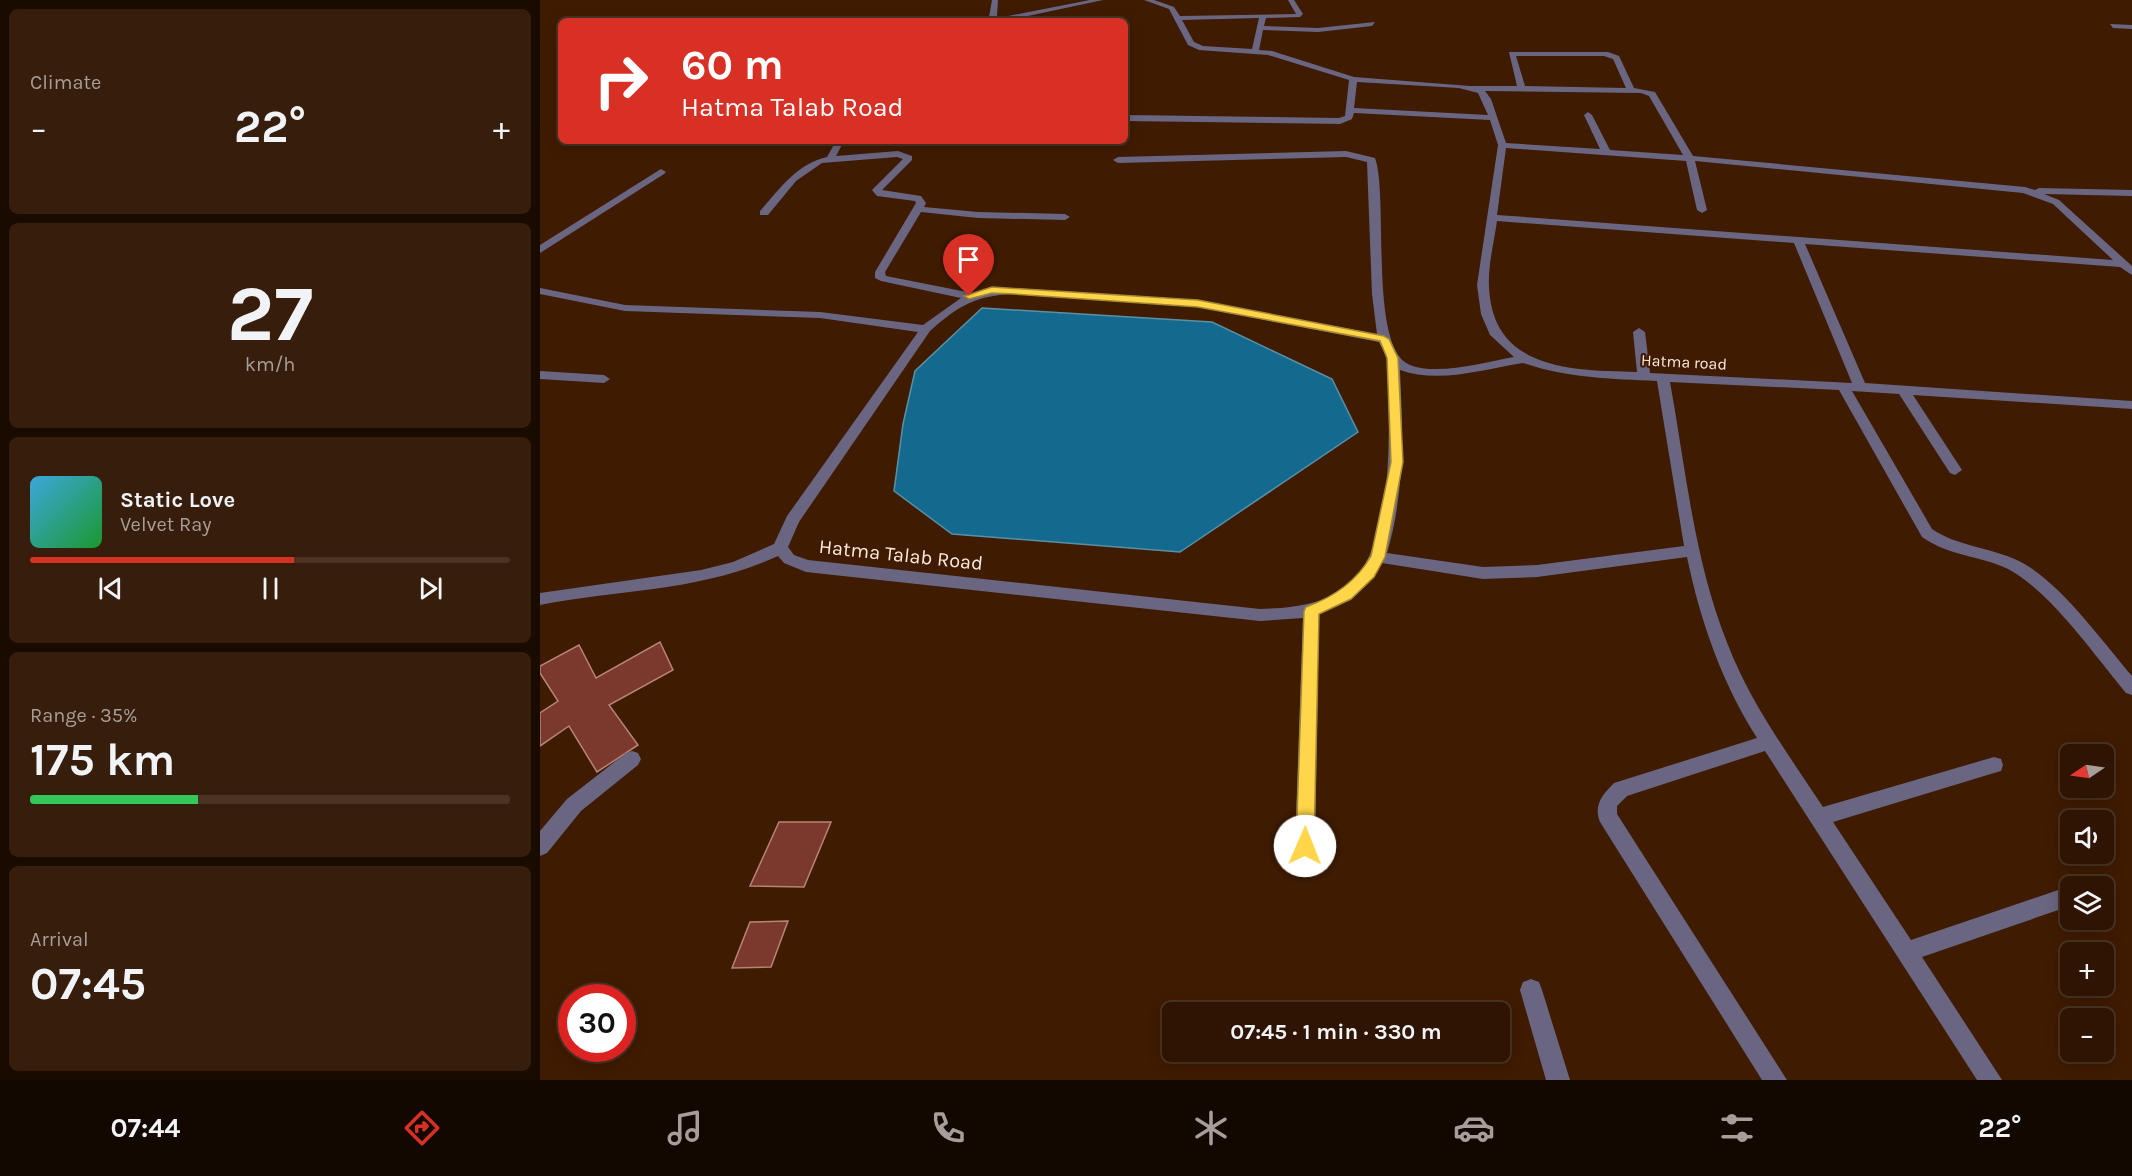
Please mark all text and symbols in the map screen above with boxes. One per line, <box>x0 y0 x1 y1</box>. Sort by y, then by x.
text: 60 m <box>681 40 784 90</box>
icon: right <box>582 42 660 120</box>
text: Climate <box>30 71 101 94</box>
text: Hatma Talab Road <box>681 91 904 123</box>
text: 22° <box>234 101 306 153</box>
text: − <box>30 109 47 147</box>
text: + <box>493 109 510 147</box>
pin <box>943 234 994 296</box>
icon: arrive <box>952 243 985 276</box>
text: 27 <box>227 268 313 360</box>
street label: Hatma road <box>1641 350 1727 374</box>
text: km/h <box>245 353 295 376</box>
text: Static Love <box>120 487 235 513</box>
text: Velvet Ray <box>120 513 212 536</box>
street label: Hatma Talab Road <box>818 535 984 575</box>
icon: previous <box>94 572 127 605</box>
icon: pause <box>254 572 287 605</box>
icon: next <box>414 572 447 605</box>
text: Range · 35% <box>30 704 138 727</box>
text: 175 km <box>30 734 175 786</box>
north arrow <box>2060 744 2114 798</box>
map controls <box>2060 744 2114 1062</box>
button: sound <box>2060 810 2114 864</box>
position arrow <box>1273 814 1337 878</box>
button: layers <box>2060 876 2114 930</box>
text: Arrival <box>30 928 89 951</box>
button: + <box>2060 942 2114 996</box>
text: 07:45 <box>30 958 146 1010</box>
speed limit sign: 30 <box>558 984 636 1062</box>
button: − <box>2060 1008 2114 1062</box>
text: 07:45 · 1 min · 330 m <box>1230 1019 1442 1045</box>
icon: directions <box>401 1107 443 1149</box>
icon: music <box>664 1107 706 1149</box>
icon: phone <box>927 1107 969 1149</box>
icon: climate <box>1190 1107 1232 1149</box>
icon: car <box>1453 1107 1495 1149</box>
icon: filters <box>1716 1107 1758 1149</box>
text: 07:44 <box>110 1112 180 1144</box>
text: 22° <box>1978 1112 2022 1144</box>

